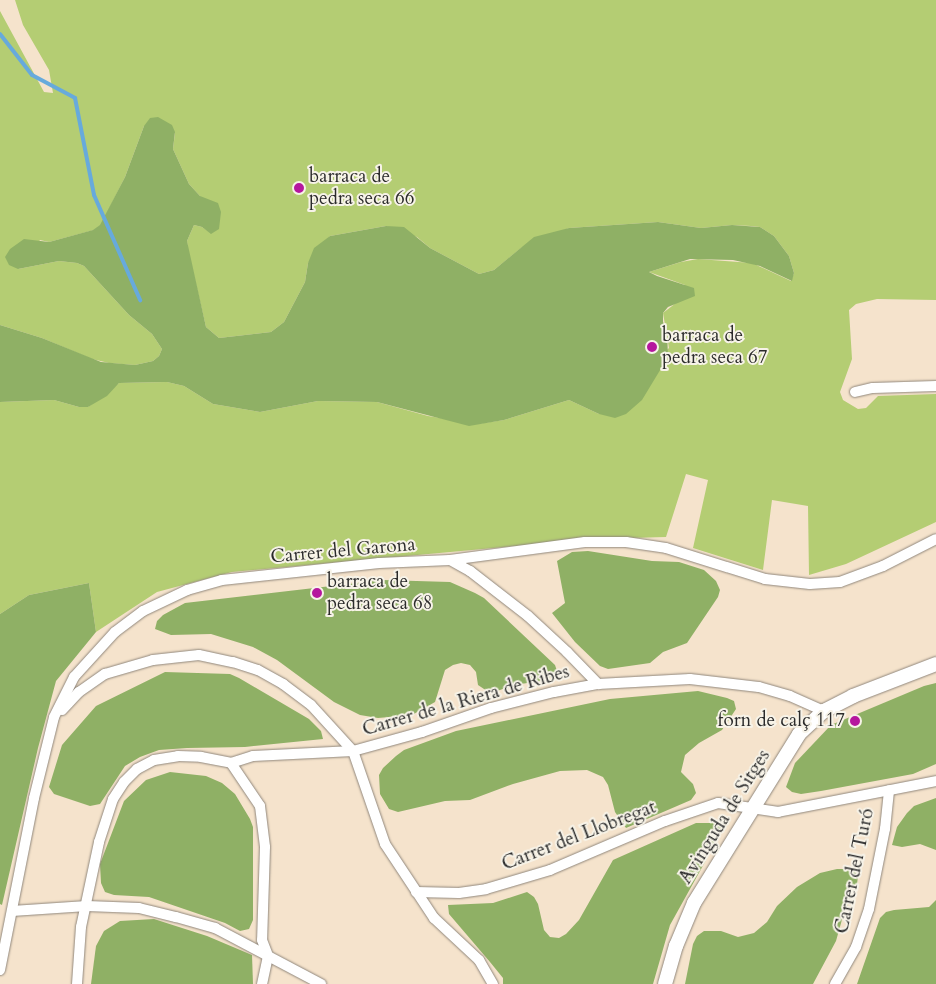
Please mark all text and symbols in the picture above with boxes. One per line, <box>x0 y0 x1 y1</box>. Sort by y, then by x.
place label: barraca de pedra seca 66 <box>309 166 415 210</box>
marker: barraca de pedra seca 66 <box>293 182 305 194</box>
place label: barraca de pedra seca 67 <box>662 325 768 369</box>
marker: barraca de pedra seca 67 <box>646 341 658 353</box>
street label: Carrer del Garona <box>270 533 416 569</box>
place label: barraca de pedra seca 68 <box>327 571 433 615</box>
marker: barraca de pedra seca 68 <box>311 587 323 599</box>
street label: Carrer de la Riera de Ribes <box>360 661 572 741</box>
place label: forn de calç 117 <box>718 710 845 732</box>
marker: forn de calç 117 <box>849 715 861 727</box>
street label: Avinguda de Sitges <box>674 746 776 888</box>
street label: Carrer del Llobregat <box>499 796 659 876</box>
street label: Carrer del Turó <box>831 806 879 936</box>

